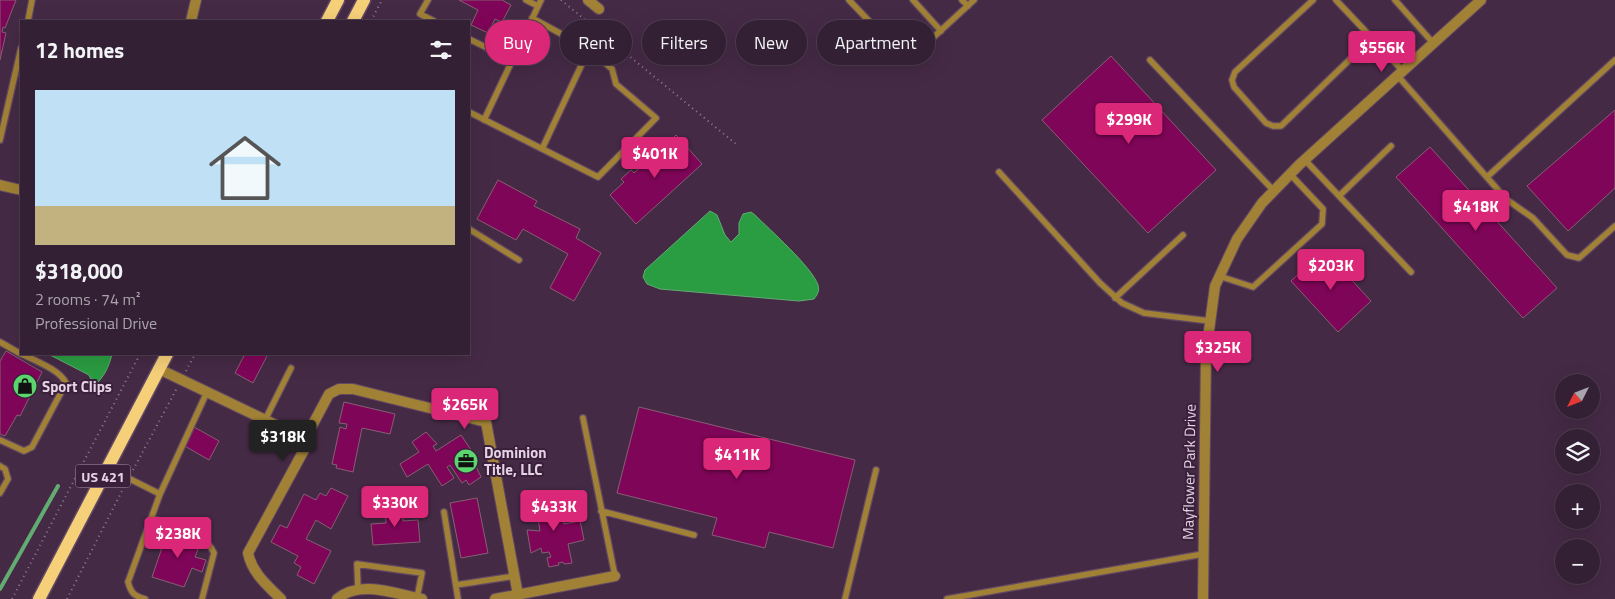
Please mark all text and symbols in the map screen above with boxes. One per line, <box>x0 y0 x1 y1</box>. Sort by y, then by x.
chip: Buy <box>485 20 550 65</box>
chip: Rent <box>560 20 632 65</box>
chip: Filters <box>642 20 726 65</box>
chip: New <box>736 20 807 65</box>
chip: Apartment <box>817 20 935 65</box>
pin: $556K <box>1347 30 1417 73</box>
text: 12 homes <box>35 34 124 66</box>
text: $556K <box>1359 35 1405 59</box>
icon: filters <box>427 36 455 64</box>
pin: $299K <box>1094 102 1164 145</box>
text: $299K <box>1106 107 1152 131</box>
icon: home <box>200 123 290 213</box>
pin: $401K <box>620 136 690 179</box>
text: $401K <box>632 141 678 165</box>
pin: $418K <box>1441 190 1511 232</box>
text: $418K <box>1453 194 1499 218</box>
pin: $203K <box>1296 248 1366 291</box>
text: $203K <box>1308 253 1354 277</box>
text: $318,000 <box>35 255 123 287</box>
text: 2 rooms · 74 m² <box>35 287 140 311</box>
text: Professional Drive <box>35 311 157 335</box>
pin: $325K <box>1183 330 1253 373</box>
text: $325K <box>1195 335 1241 359</box>
shop icon: Sport Clips <box>12 373 38 399</box>
north arrow <box>1555 374 1600 419</box>
map controls <box>1555 374 1600 584</box>
place label: Sport Clips <box>42 375 112 398</box>
pin: $265K <box>430 388 500 430</box>
text: $265K <box>442 392 488 416</box>
street label: Mayflower Park Drive <box>1176 404 1202 540</box>
pin: $318K <box>248 420 318 462</box>
text: $318K <box>260 424 306 448</box>
button: layers <box>1555 429 1600 474</box>
pin: $411K <box>702 438 772 480</box>
place label: Dominion Title, LLC <box>484 441 546 481</box>
text: $411K <box>714 442 760 466</box>
office icon: Dominion Title, LLC <box>453 448 479 474</box>
road number: US 421 <box>76 464 130 488</box>
button: + <box>1555 484 1600 529</box>
pin: $330K <box>360 486 430 528</box>
text: $330K <box>372 490 418 514</box>
pin: $433K <box>519 490 589 532</box>
text: $433K <box>531 494 577 518</box>
pin: $238K <box>143 516 213 559</box>
text: $238K <box>155 521 201 545</box>
button: − <box>1555 539 1600 584</box>

